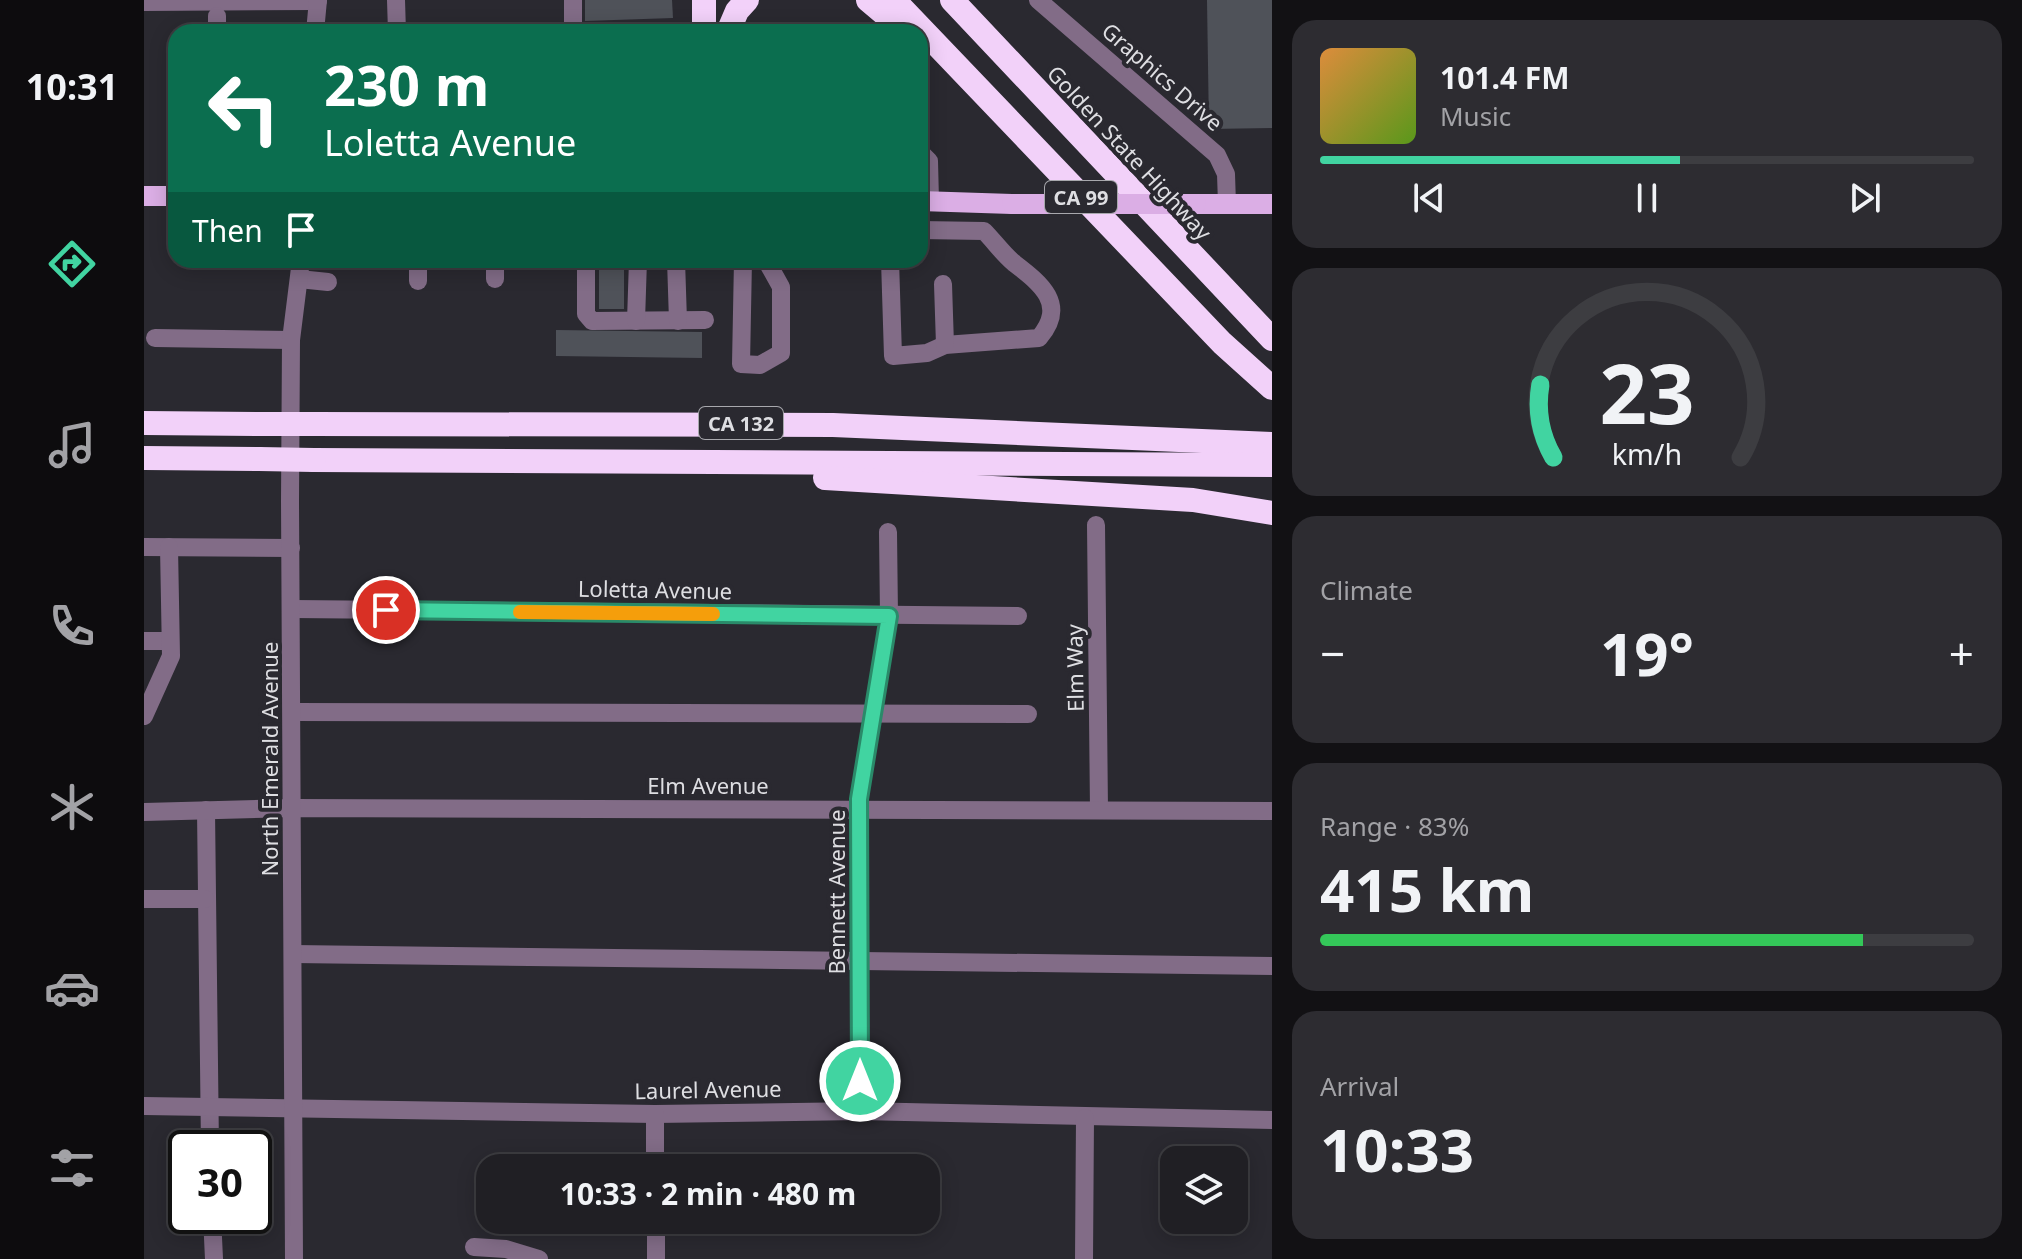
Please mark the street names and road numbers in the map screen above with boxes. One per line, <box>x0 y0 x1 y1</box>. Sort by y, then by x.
street label: Graphics Drive <box>1096 15 1230 137</box>
street label: Golden State Highway <box>1041 58 1219 246</box>
road number: CA 99 <box>1045 181 1117 213</box>
road number: CA 132 <box>699 407 783 439</box>
street label: Loletta Avenue <box>578 573 732 605</box>
street label: Elm Way <box>1058 623 1090 712</box>
street label: North Emerald Avenue <box>254 642 284 876</box>
street label: Elm Avenue <box>647 770 769 800</box>
street label: Bennett Avenue <box>821 809 851 975</box>
street label: Laurel Avenue <box>634 1073 782 1105</box>

